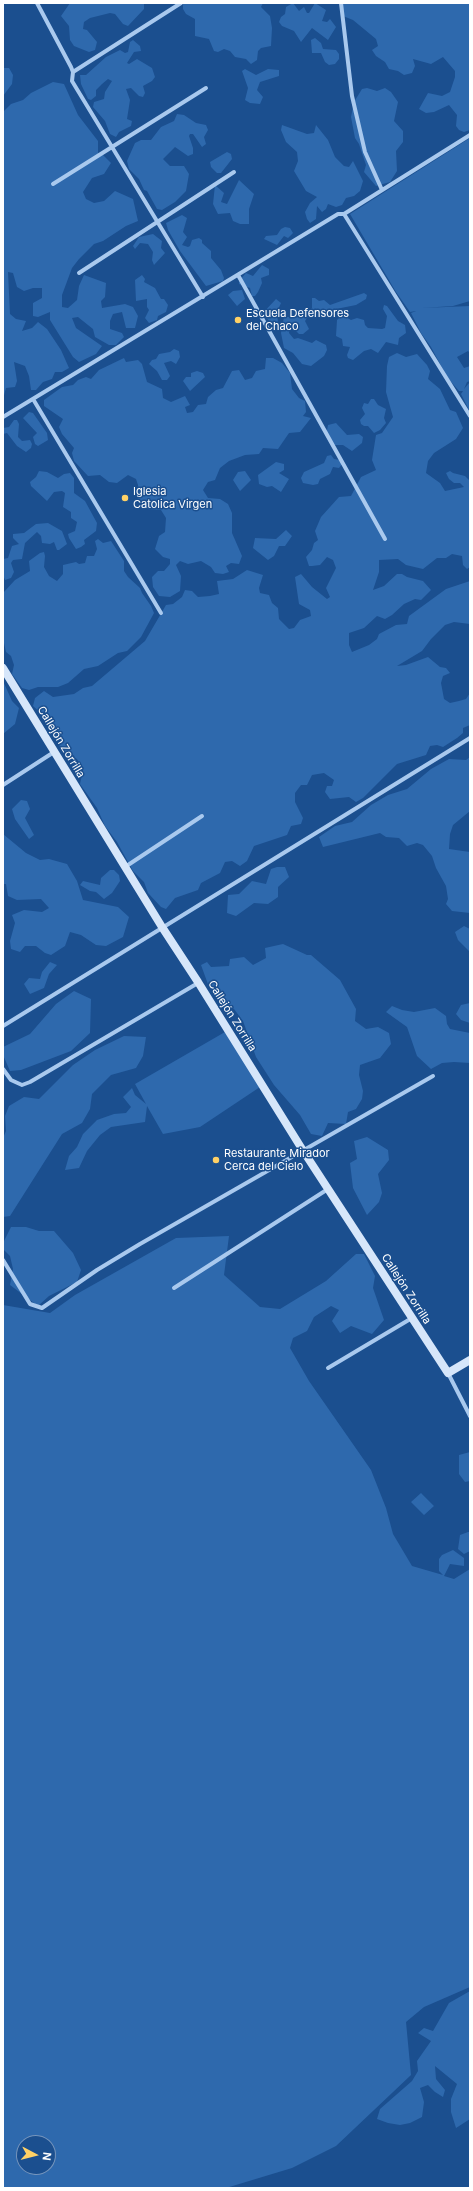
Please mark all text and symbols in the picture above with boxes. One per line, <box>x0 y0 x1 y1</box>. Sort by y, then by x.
place label: Escuela Defensores del Chaco <box>246 307 349 333</box>
marker: Escuela Defensores del Chaco <box>233 315 243 325</box>
place label: Iglesia Catolica Virgen <box>133 485 212 511</box>
marker: Iglesia Catolica Virgen <box>120 493 130 503</box>
street label: Callejón Zorrilla <box>34 704 88 780</box>
street label: Callejón Zorrilla <box>205 978 259 1054</box>
place label: Restaurante Mirador Cerca del Cielo <box>224 1147 330 1173</box>
marker: Restaurante Mirador Cerca del Cielo <box>211 1155 221 1165</box>
street label: Callejón Zorrilla <box>378 1251 434 1327</box>
north arrow <box>16 2135 56 2175</box>
text: N <box>39 2151 54 2161</box>

